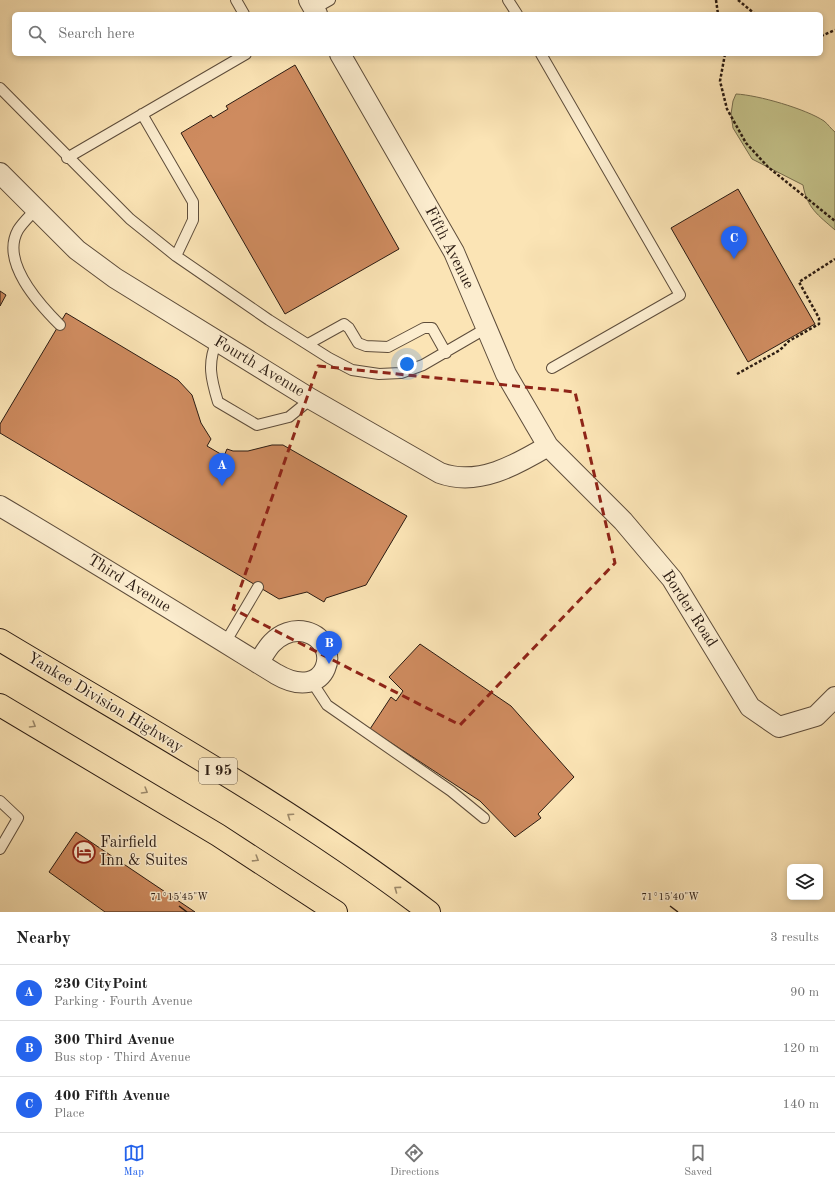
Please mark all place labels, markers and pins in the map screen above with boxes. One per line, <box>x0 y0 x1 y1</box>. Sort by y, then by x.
pin: C <box>721 226 747 259</box>
pin: A <box>209 453 235 486</box>
pin: B <box>316 631 342 664</box>
place label: Fairfield Inn & Suites <box>100 835 188 869</box>
hotel icon: Fairfield Inn & Suites <box>71 839 97 865</box>

